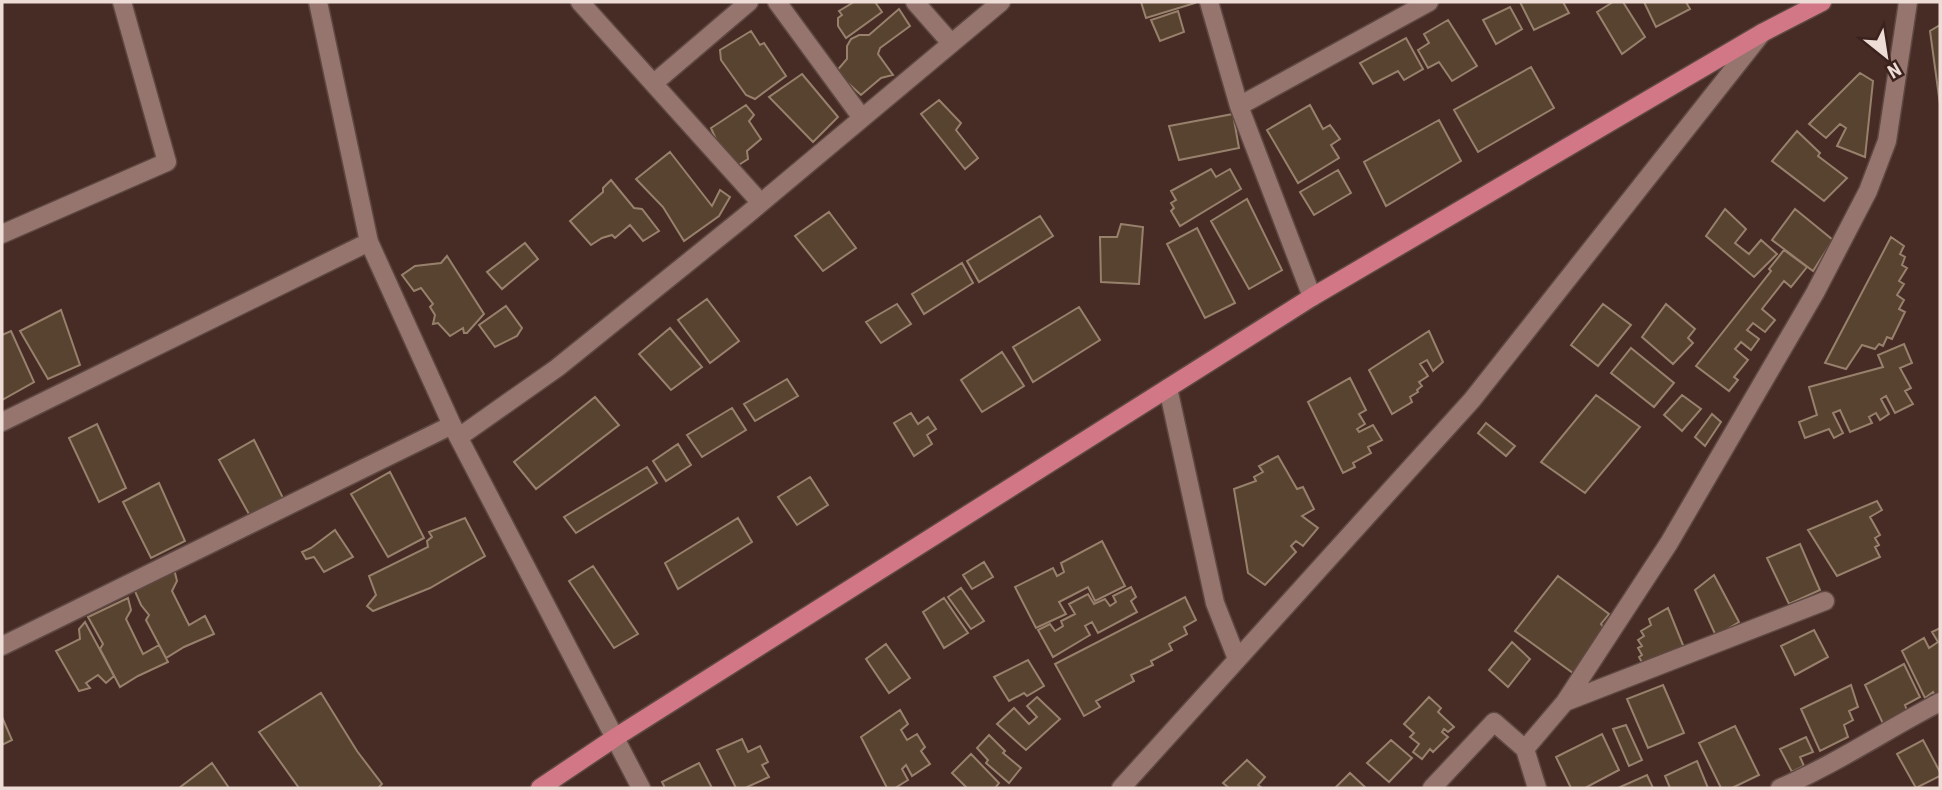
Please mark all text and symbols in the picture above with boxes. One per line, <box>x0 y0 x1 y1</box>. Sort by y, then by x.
north arrow <box>1851 21 1921 91</box>
text: N <box>1883 57 1905 83</box>

